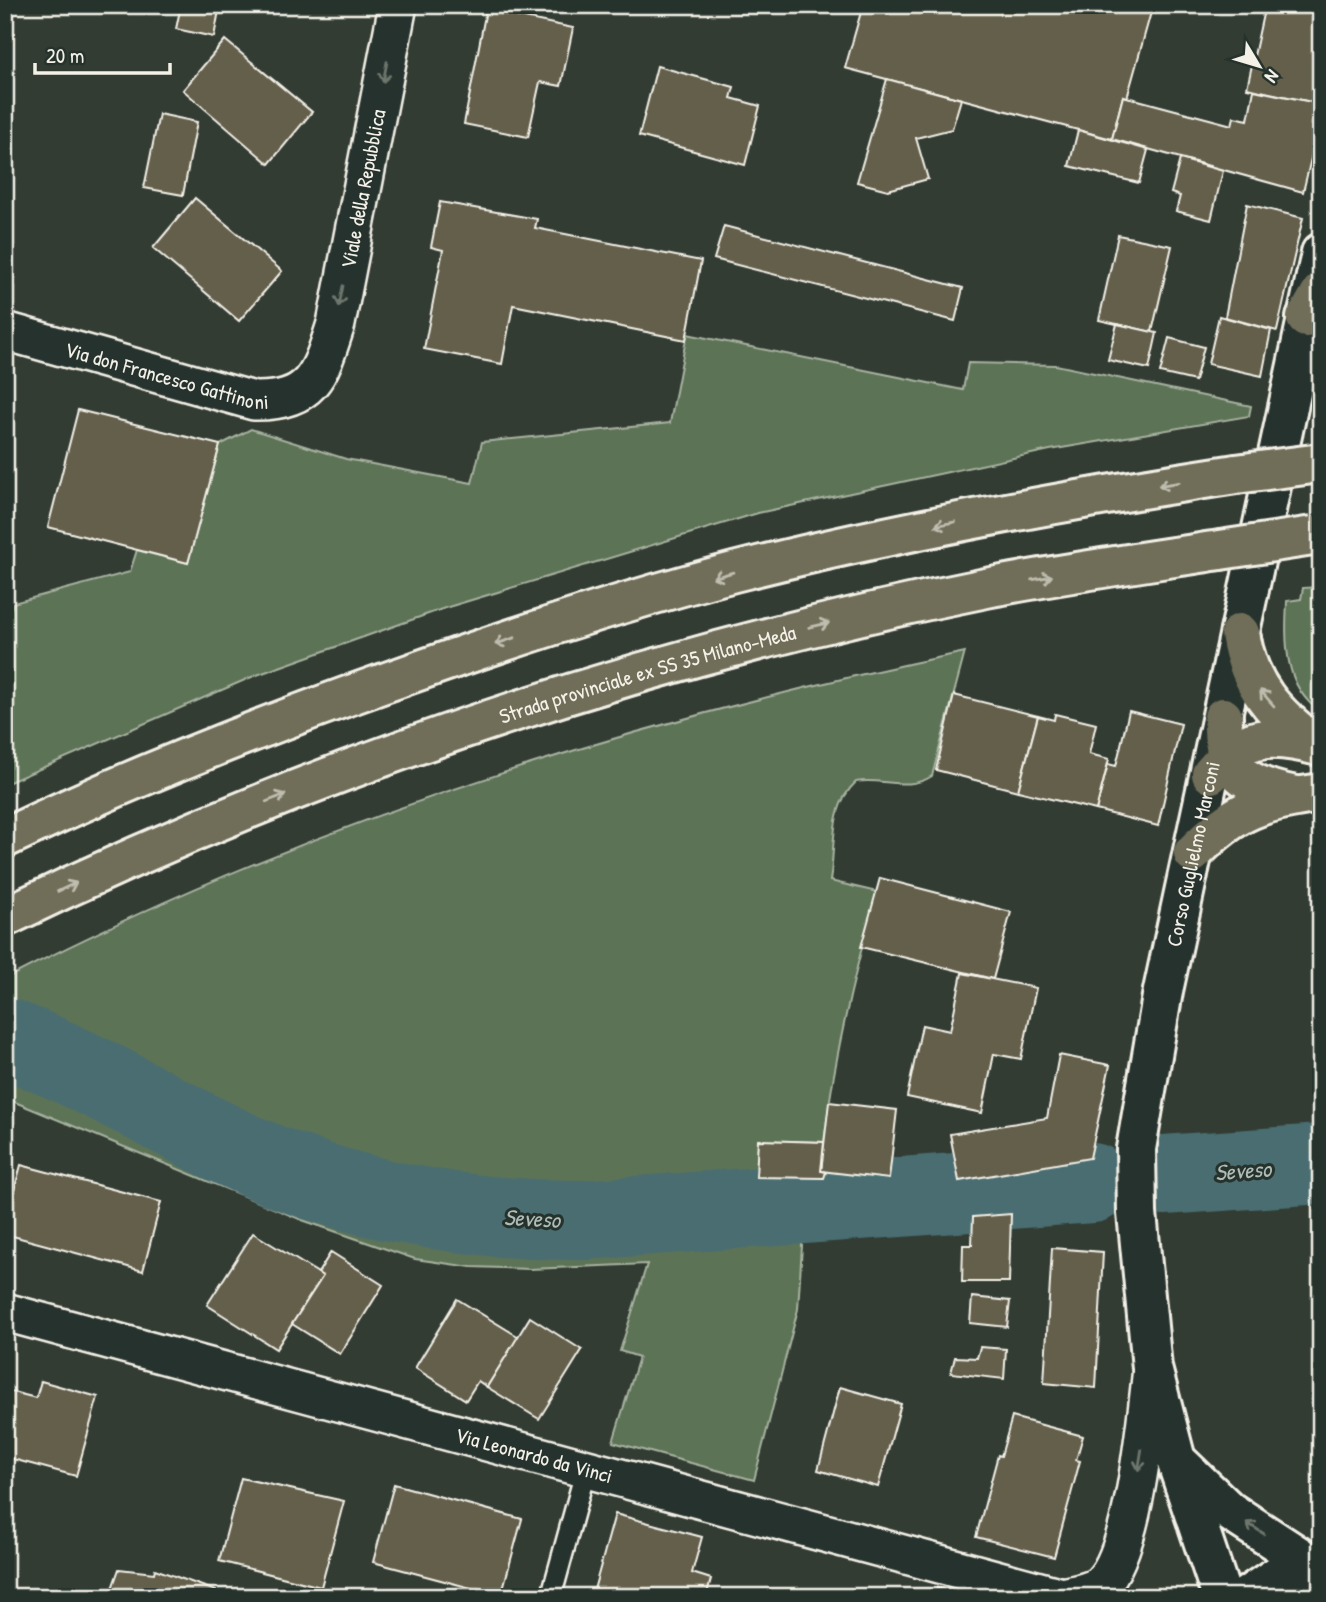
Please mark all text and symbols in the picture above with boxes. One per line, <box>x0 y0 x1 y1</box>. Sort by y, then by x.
scale bar <box>35 32 170 76</box>
north arrow <box>1224 32 1294 102</box>
text: 20 m <box>46 41 84 70</box>
one-way arrow <box>378 60 391 83</box>
text: N <box>1259 64 1286 88</box>
street label: Viale della Repubblica <box>333 107 392 271</box>
one-way arrow <box>334 284 348 306</box>
street label: Via don Francesco Gattinoni <box>62 334 269 416</box>
one-way arrow <box>1158 478 1181 491</box>
one-way arrow <box>934 517 957 531</box>
one-way arrow <box>712 569 735 582</box>
one-way arrow <box>1030 571 1053 584</box>
street label: Strada provinciale ex SS 35 Milano-Meda <box>495 617 798 730</box>
one-way arrow <box>807 618 830 631</box>
one-way arrow <box>495 636 517 648</box>
one-way arrow <box>1259 689 1275 707</box>
street label: Corso Guglielmo Marconi <box>1158 758 1226 949</box>
one-way arrow <box>265 791 286 804</box>
one-way arrow <box>56 880 77 894</box>
water label: Seveso <box>1214 1152 1274 1187</box>
water label: Seveso <box>503 1201 563 1235</box>
street label: Via Leonardo da Vinci <box>452 1420 616 1490</box>
one-way arrow <box>1133 1448 1146 1471</box>
one-way arrow <box>1245 1521 1265 1535</box>

